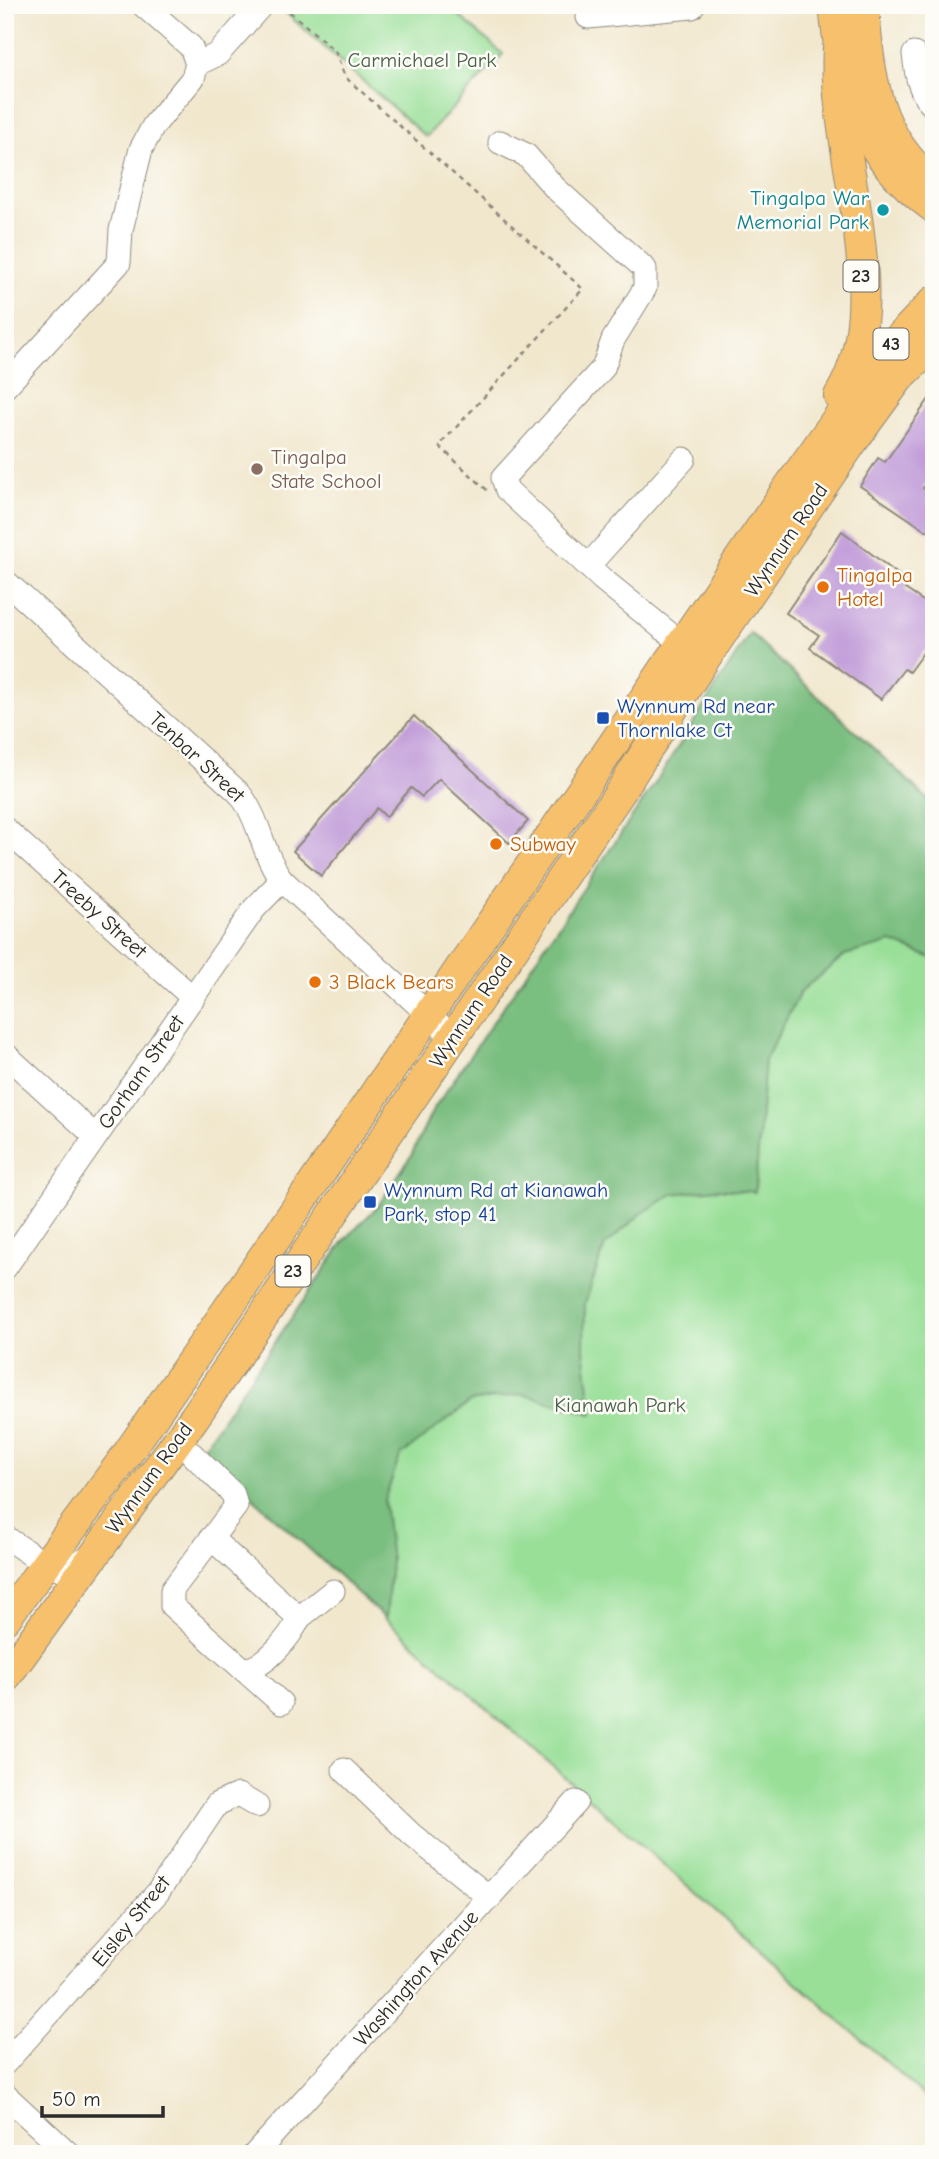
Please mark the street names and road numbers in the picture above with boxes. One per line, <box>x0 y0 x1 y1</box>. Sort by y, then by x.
road number: 23 <box>844 260 878 292</box>
road number: 43 <box>874 328 908 360</box>
street label: Wynnum Road <box>739 479 833 601</box>
street label: Tenbar Street <box>144 707 250 808</box>
street label: Treeby Street <box>46 865 152 964</box>
street label: Wynnum Road <box>424 950 518 1072</box>
street label: Gorham Street <box>93 1010 190 1134</box>
road number: 23 <box>276 1256 310 1287</box>
street label: Wynnum Road <box>101 1418 197 1538</box>
street label: Eisley Street <box>87 1870 176 1971</box>
street label: Washington Avenue <box>349 1905 483 2051</box>

